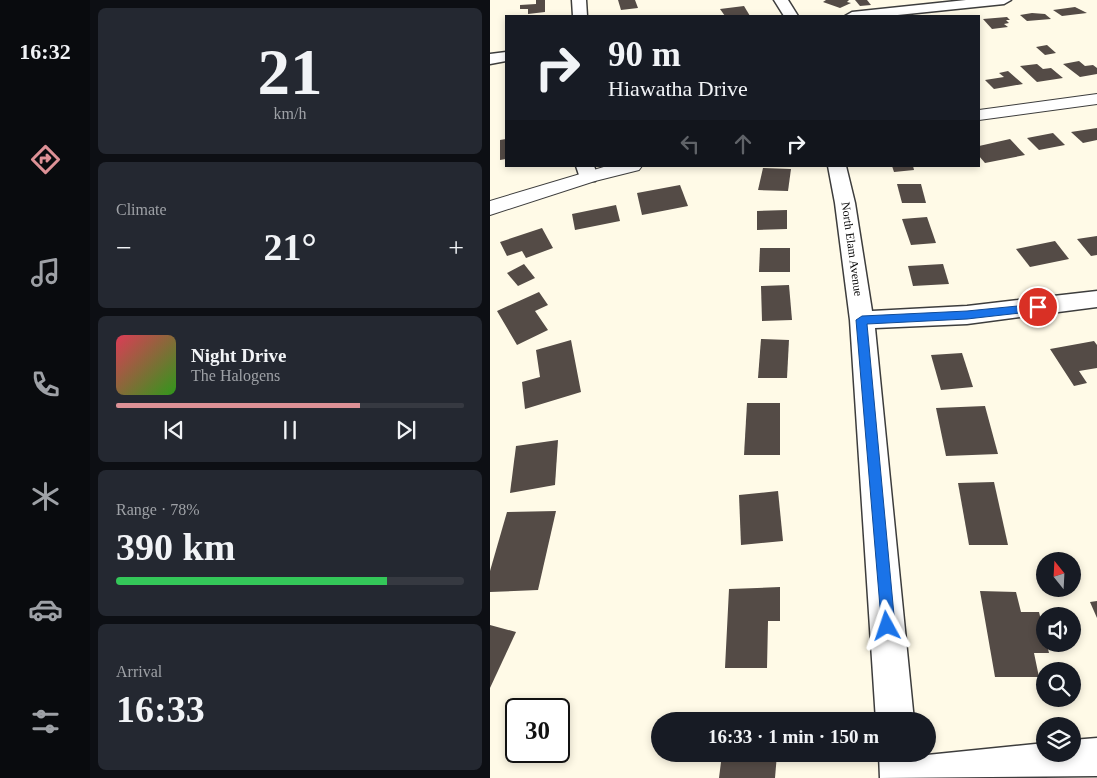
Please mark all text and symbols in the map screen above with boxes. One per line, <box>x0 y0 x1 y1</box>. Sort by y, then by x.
icon: right <box>525 35 590 100</box>
text: 90 m <box>608 35 681 74</box>
text: 21 <box>258 36 323 108</box>
text: 16:32 <box>19 39 71 64</box>
text: Hiawatha Drive <box>608 76 748 101</box>
text: km/h <box>274 105 306 122</box>
icon: left <box>676 130 704 158</box>
icon: ahead <box>729 130 757 158</box>
icon: right <box>782 130 810 158</box>
icon: directions <box>28 142 63 177</box>
text: Climate <box>116 201 167 218</box>
street label: North Elam Avenue <box>838 201 866 297</box>
text: 21° <box>263 226 317 268</box>
text: − <box>116 232 132 263</box>
text: + <box>448 232 464 263</box>
icon: music <box>28 255 63 290</box>
pin <box>1017 286 1059 328</box>
icon: arrive <box>1024 293 1052 321</box>
text: Night Drive <box>191 345 287 366</box>
icon: phone <box>28 367 63 402</box>
text: The Halogens <box>191 367 280 384</box>
icon: previous <box>160 416 188 444</box>
icon: pause <box>276 416 304 444</box>
icon: next <box>392 416 420 444</box>
icon: climate <box>28 479 63 514</box>
text: Range · 78% <box>116 501 200 518</box>
text: 390 km <box>116 526 235 568</box>
north arrow <box>1036 552 1081 598</box>
map controls <box>1036 552 1081 762</box>
icon: car <box>28 592 63 627</box>
position arrow <box>860 599 912 651</box>
button: sound <box>1036 607 1081 652</box>
button: search <box>1036 662 1081 707</box>
text: Arrival <box>116 663 162 680</box>
text: 16:33 <box>116 688 205 730</box>
speed limit sign: 30 <box>505 698 570 763</box>
icon: filters <box>28 704 63 739</box>
button: layers <box>1036 717 1081 762</box>
text: 16:33 · 1 min · 150 m <box>708 726 879 747</box>

